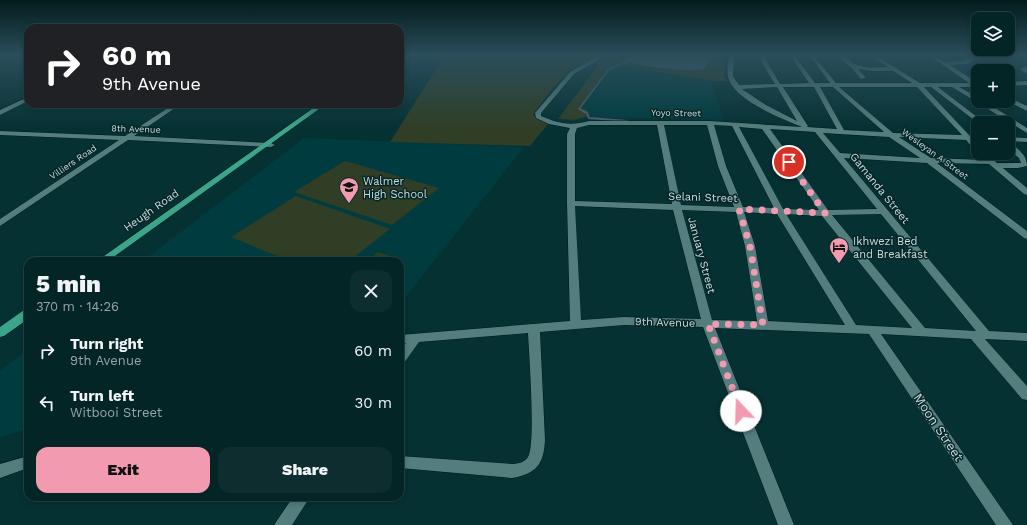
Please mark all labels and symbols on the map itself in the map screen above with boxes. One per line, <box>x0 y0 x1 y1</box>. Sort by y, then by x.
street label: Yoyo Street <box>651 108 701 118</box>
street label: 8th Avenue <box>111 123 161 135</box>
street label: Wesleyan A Street <box>900 127 970 182</box>
street label: Villiers Road <box>48 143 98 181</box>
pin <box>772 145 806 179</box>
street label: Gamanda Street <box>847 150 912 227</box>
place label: Walmer High School <box>363 175 428 201</box>
school or university icon: Walmer High School <box>338 176 360 204</box>
street label: Heugh Road <box>121 187 181 234</box>
street label: Selani Street <box>668 190 738 205</box>
street label: January Street <box>685 215 718 295</box>
place label: Ikhwezi Bed and Breakfast <box>853 235 928 261</box>
hotel icon: Ikhwezi Bed and Breakfast <box>828 236 850 264</box>
street label: 9th Avenue <box>635 315 695 330</box>
position arrow <box>720 390 762 432</box>
street label: Moon Street <box>910 391 967 464</box>

